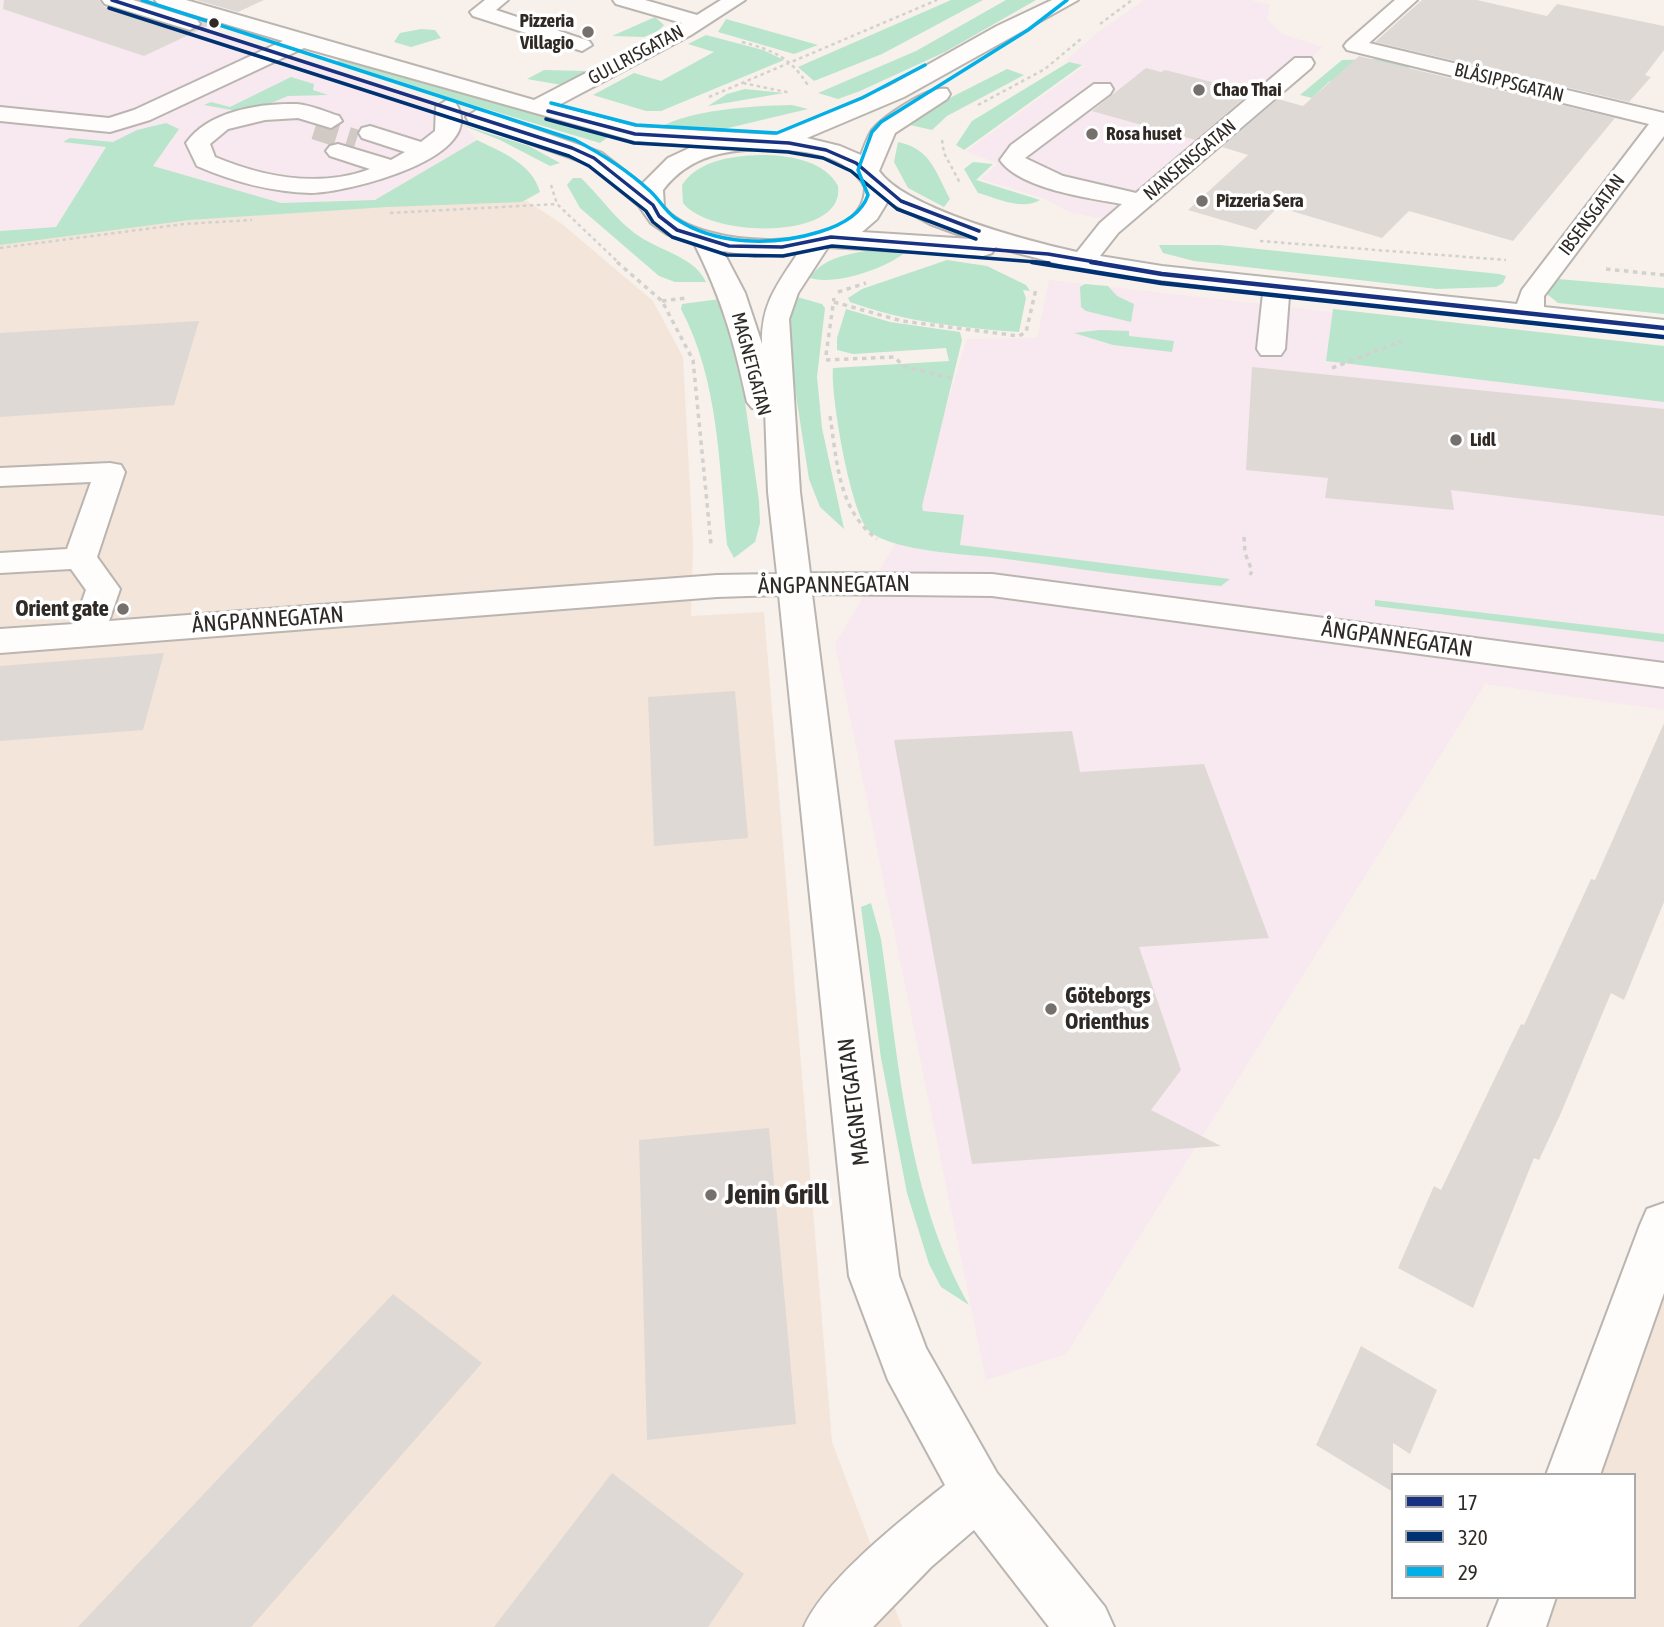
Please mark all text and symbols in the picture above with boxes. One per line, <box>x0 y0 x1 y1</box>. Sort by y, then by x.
place label: Pizzeria Villagio <box>520 10 574 54</box>
unlabelled marker <box>207 16 221 30</box>
street label: GULLRISGATAN <box>584 20 688 90</box>
marker: Pizzeria Villagio <box>580 24 596 40</box>
street label: BLÅSIPPSGATAN <box>1452 58 1566 108</box>
place label: Chao Thai <box>1213 79 1282 101</box>
marker: Chao Thai <box>1191 82 1207 98</box>
street label: NANSENSGATAN <box>1139 115 1241 205</box>
place label: Rosa huset <box>1106 123 1182 145</box>
marker: Rosa huset <box>1084 126 1100 142</box>
street label: IBSENSGATAN <box>1554 170 1630 260</box>
place label: Pizzeria Sera <box>1216 190 1304 212</box>
marker: Pizzeria Sera <box>1194 193 1210 209</box>
street label: MAGNETGATAN <box>726 310 776 418</box>
place label: Lidl <box>1470 429 1496 451</box>
marker: Lidl <box>1448 432 1464 448</box>
street label: ÅNGPANNEGATAN <box>758 570 910 600</box>
place label: Orient gate <box>15 595 109 623</box>
marker: Orient gate <box>115 601 131 617</box>
street label: ÅNGPANNEGATAN <box>191 601 345 639</box>
street label: ÅNGPANNEGATAN <box>1320 615 1474 663</box>
place label: Göteborgs Orienthus <box>1065 982 1151 1036</box>
marker: Göteborgs Orienthus <box>1043 1001 1059 1017</box>
street label: MAGNETGATAN <box>832 1037 876 1167</box>
place label: Jenin Grill <box>725 1178 828 1212</box>
marker: Jenin Grill <box>703 1187 719 1203</box>
legend <box>1391 1473 1636 1599</box>
text: 17 <box>1458 1490 1478 1514</box>
text: 320 <box>1458 1525 1488 1549</box>
text: 29 <box>1458 1560 1478 1584</box>

